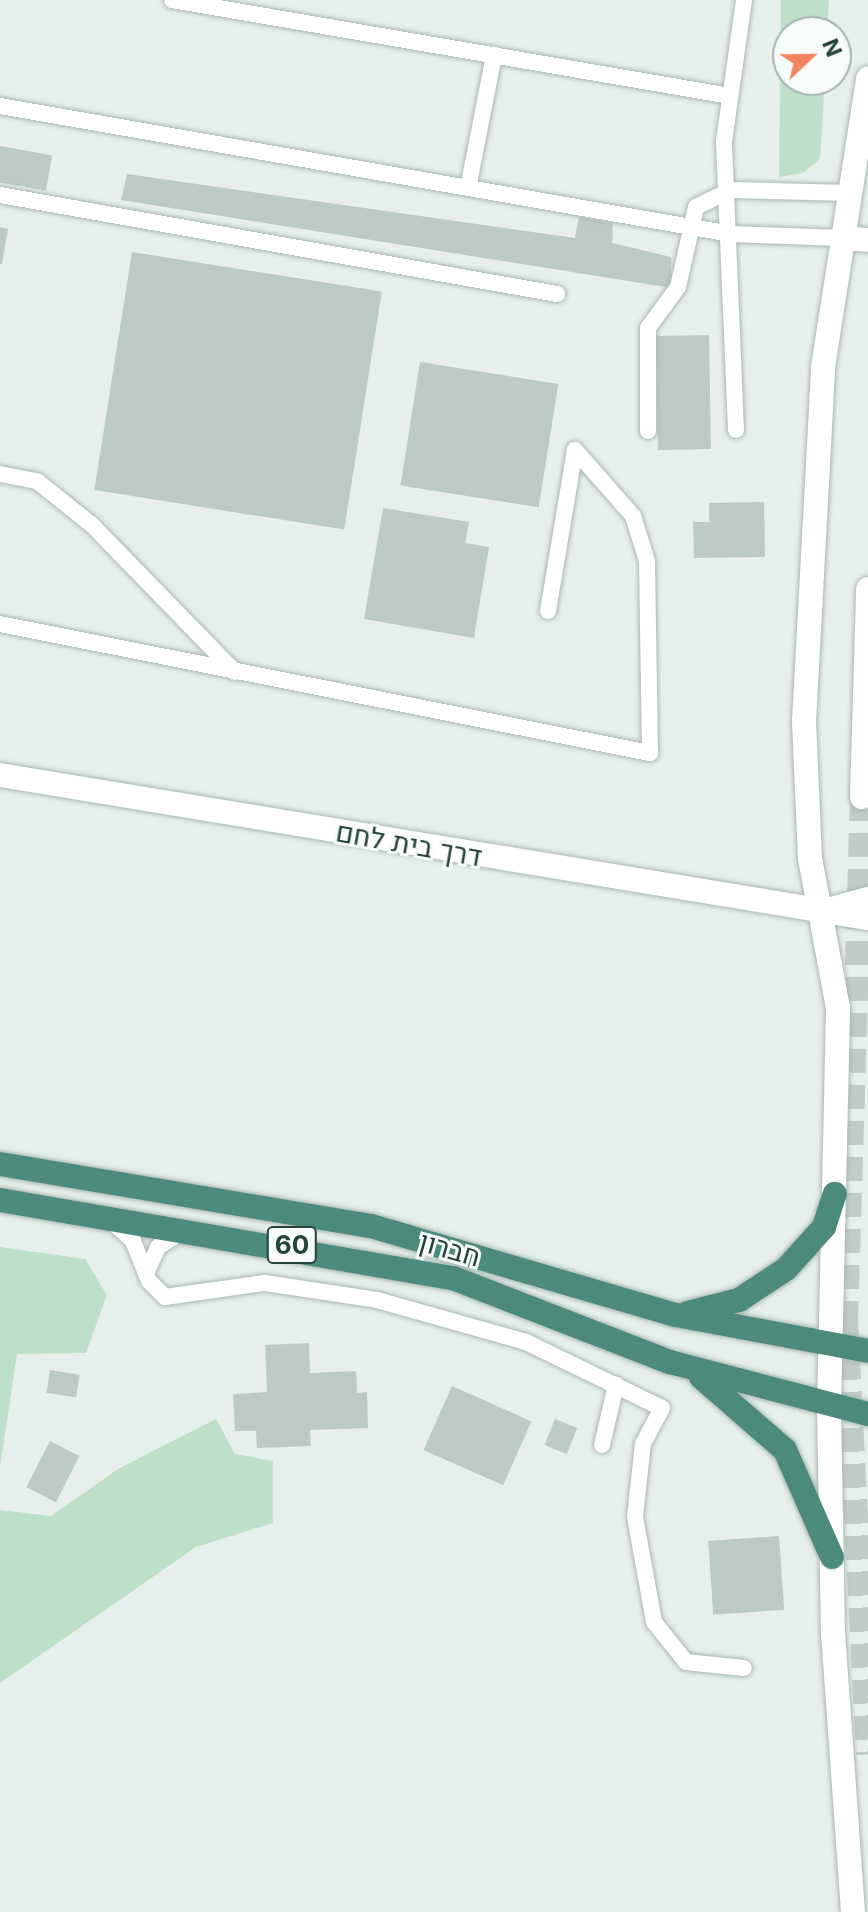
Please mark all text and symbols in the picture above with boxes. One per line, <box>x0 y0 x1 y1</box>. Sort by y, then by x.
north arrow <box>772 16 852 96</box>
text: N <box>817 35 848 60</box>
street label: דרך בית לחם <box>333 815 485 873</box>
road number: 60 <box>266 1223 318 1267</box>
street label: חברון <box>416 1224 484 1274</box>

